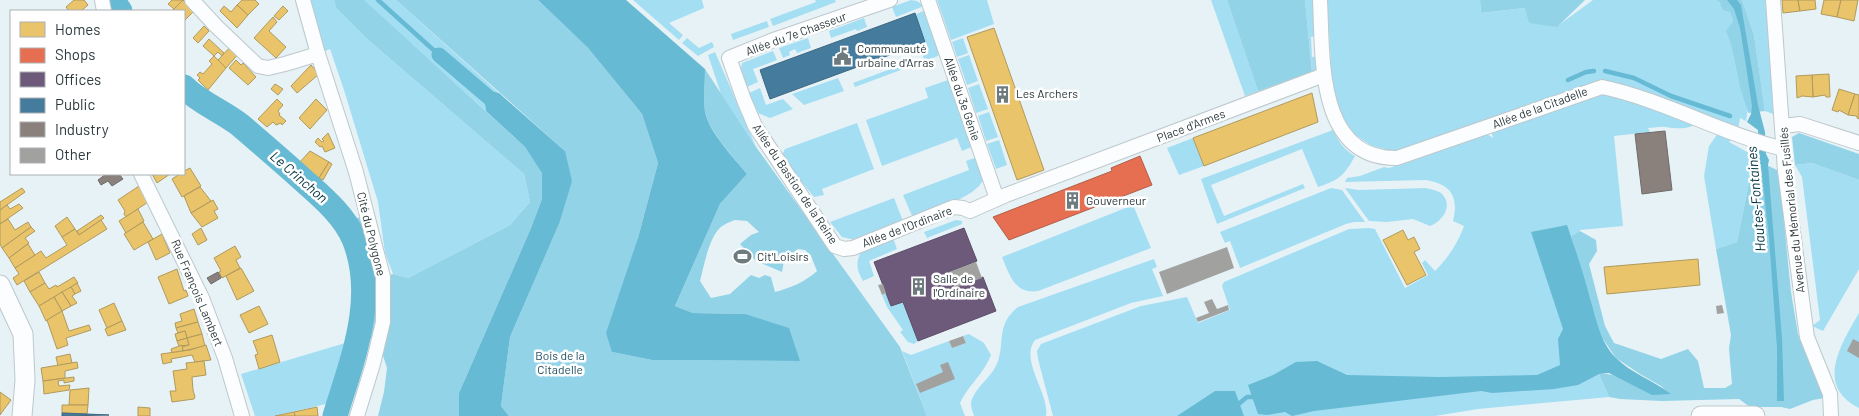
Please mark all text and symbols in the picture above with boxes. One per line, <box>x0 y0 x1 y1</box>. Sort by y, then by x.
street label: Allée du 7e Chasseur <box>743 8 849 58</box>
legend <box>10 10 185 175</box>
text: Homes <box>55 20 100 38</box>
place label: Communauté urbaine d'Arras <box>857 41 934 69</box>
text: Shops <box>55 45 95 63</box>
public building icon: Communauté urbaine d'Arras <box>833 46 853 66</box>
street label: Allée du 3e Génie <box>942 55 984 143</box>
text: Offices <box>55 70 101 88</box>
street label: Allée de la Citadelle <box>1490 83 1589 131</box>
building icon: Les Archers <box>992 84 1012 104</box>
place label: Les Archers <box>1016 86 1078 100</box>
text: Public <box>55 95 95 113</box>
street label: Place d'Armes <box>1155 106 1227 144</box>
text: Industry <box>55 120 109 138</box>
street label: Allée du Bastion de la Reine <box>750 121 841 246</box>
street label: Avenue du Mémorial des Fusillés <box>1775 126 1807 294</box>
text: Other <box>55 145 92 163</box>
water label: Hautes-Fontaines <box>1742 145 1769 252</box>
water label: Le Crinchon <box>267 147 332 206</box>
street label: Cité du Polygone <box>355 190 389 277</box>
building icon: Gouverneur <box>1062 191 1082 211</box>
place label: Gouverneur <box>1086 193 1147 207</box>
street label: Allée de l'Ordinaire <box>860 202 954 250</box>
street label: Rue François Lambert <box>169 237 227 348</box>
sports icon: Cit'Loisirs <box>733 247 753 267</box>
place label: Cit'Loisirs <box>757 249 809 263</box>
place label: Salle de l'Ordinaire <box>933 271 985 299</box>
building icon: Salle de l'Ordinaire <box>909 276 929 296</box>
park label: Bois de la Citadelle <box>535 348 585 376</box>

